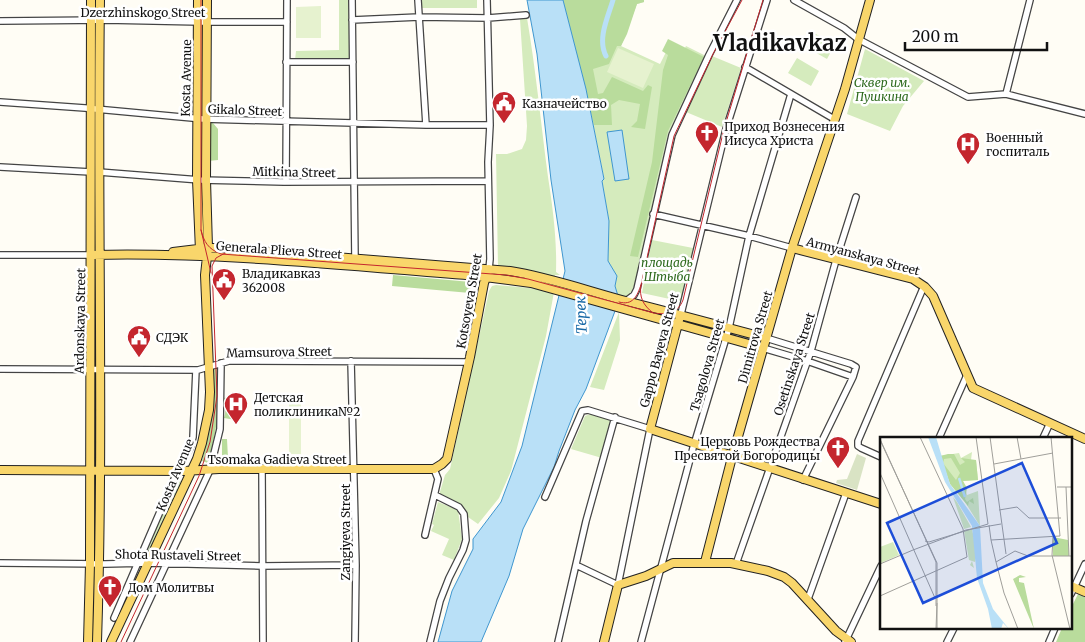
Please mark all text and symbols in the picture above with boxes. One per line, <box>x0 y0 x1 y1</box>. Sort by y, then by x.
street label: Dzerzhinskogo Street <box>81 5 206 20</box>
scale bar <box>905 20 1048 52</box>
text: 200 m <box>912 27 959 46</box>
district label: Vladikavkaz <box>712 29 847 57</box>
street label: Kosta Avenue <box>178 39 194 117</box>
park label: Сквер им. Пушкина <box>854 75 910 104</box>
public building icon: Казначейство <box>491 90 517 124</box>
place label: Казначейство <box>522 96 607 111</box>
street label: Gikalo Street <box>208 101 283 119</box>
place label: Приход Вознесения Иисуса Христа <box>724 119 845 148</box>
church icon: Приход Вознесения Иисуса Христа <box>694 120 720 154</box>
place label: Военный госпиталь <box>986 130 1050 159</box>
hospital icon: Военный госпиталь <box>955 131 981 165</box>
street label: Mitkina Street <box>252 164 336 180</box>
street label: Armyanskaya Street <box>804 233 922 278</box>
street label: Generala Plieva Street <box>216 238 343 262</box>
street label: Kotsoyeva Street <box>453 252 485 350</box>
park label: площадь Штыба <box>641 255 693 284</box>
place label: Владикавказ 362008 <box>242 266 321 295</box>
public building icon: Владикавказ 362008 <box>211 267 237 301</box>
street label: Ardonskaya Street <box>72 268 88 375</box>
street label: Dimitrova Street <box>735 289 775 385</box>
street label: Gappo Bayeva Street <box>636 291 682 409</box>
water label: Терек <box>571 295 591 334</box>
street label: Osetinskaya Street <box>770 310 818 417</box>
street label: Tsagolova Street <box>687 317 727 413</box>
public building icon: СДЭК <box>126 324 152 358</box>
place label: СДЭК <box>156 330 189 345</box>
street label: Mamsurova Street <box>226 344 332 360</box>
place label: Детская поликлиника№2 <box>254 390 360 419</box>
hospital icon: Детская поликлиника№2 <box>223 391 249 425</box>
place label: Церковь Рождества Пресвятой Богородицы <box>674 434 821 463</box>
church icon: Церковь Рождества Пресвятой Богородицы <box>825 435 851 469</box>
street label: Kosta Avenue <box>153 436 197 514</box>
inset map <box>880 437 1072 630</box>
street label: Tsomaka Gadieva Street <box>207 452 347 467</box>
street label: Zangiyeva Street <box>338 483 353 580</box>
street label: Shota Rustaveli Street <box>115 546 242 564</box>
church icon: Дом Молитвы <box>97 574 123 608</box>
place label: Дом Молитвы <box>128 580 214 595</box>

